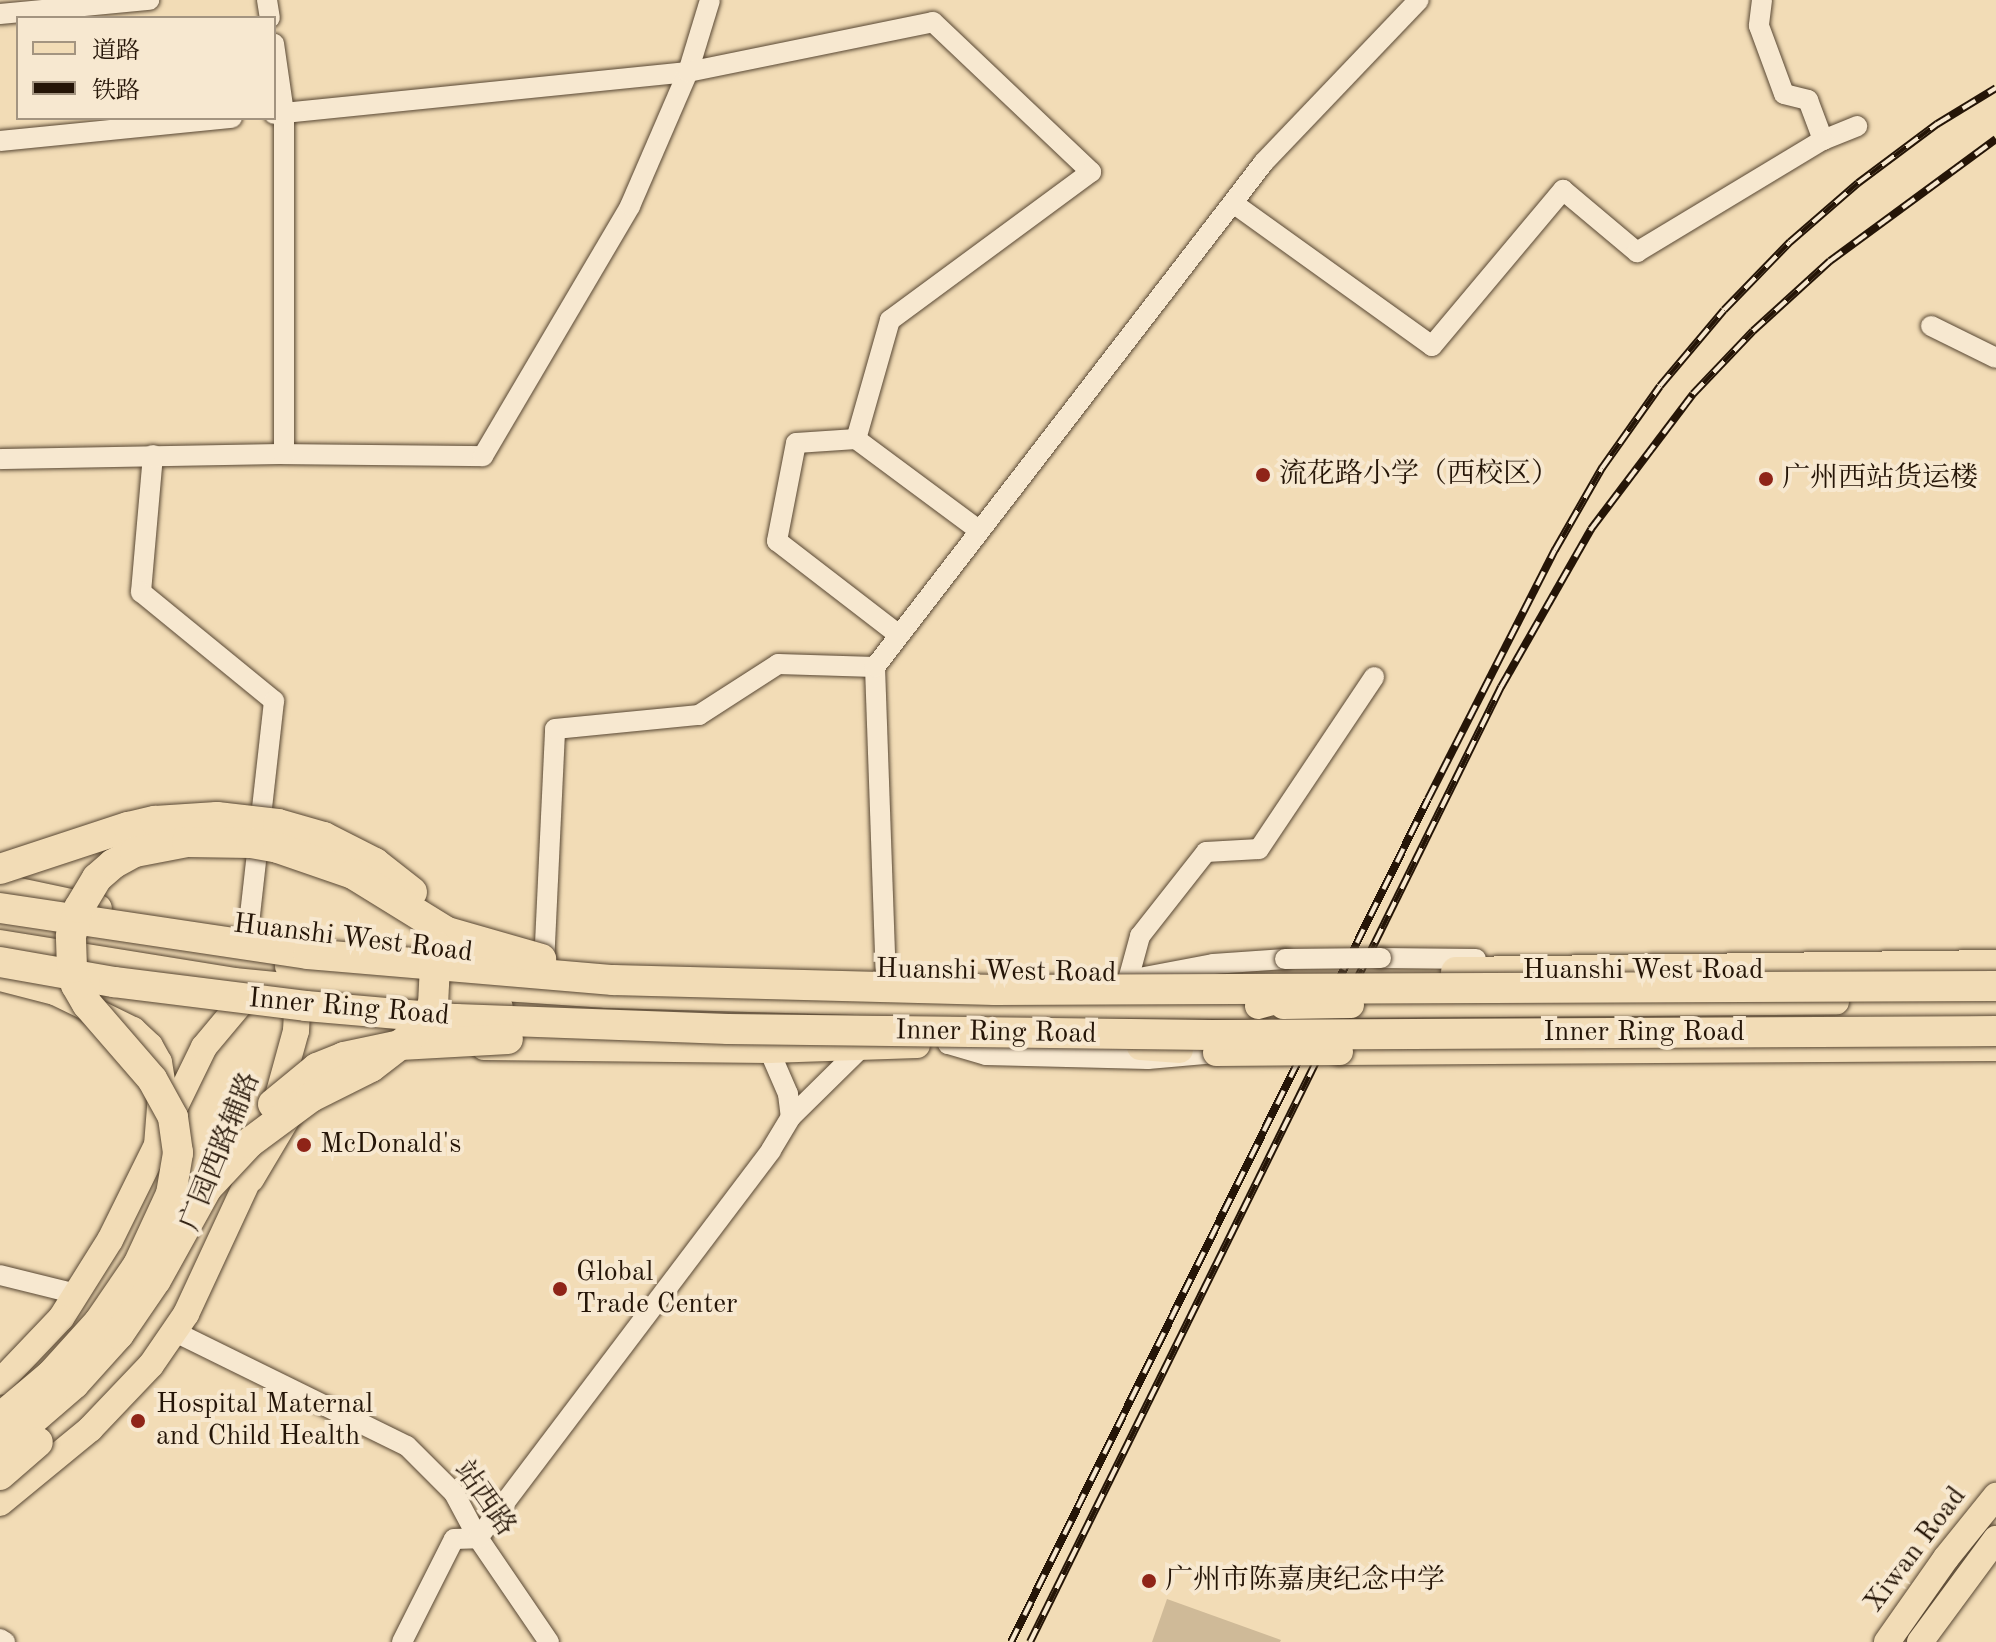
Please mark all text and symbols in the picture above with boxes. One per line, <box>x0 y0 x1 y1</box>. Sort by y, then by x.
legend <box>16 16 276 120</box>
text: 道路 <box>92 40 140 64</box>
text: 铁路 <box>92 80 140 104</box>
place label: 流花路小学（西校区） <box>1279 458 1559 492</box>
place label: 广州西站货运楼 <box>1782 462 1978 496</box>
marker: 流花路小学（西校区） <box>1254 466 1272 484</box>
marker: 广州西站货运楼 <box>1757 470 1775 488</box>
street label: Huanshi West Road <box>231 908 475 970</box>
street label: Huanshi West Road <box>875 953 1117 991</box>
street label: Huanshi West Road <box>1522 954 1764 988</box>
street label: Inner Ring Road <box>247 982 451 1034</box>
street label: Inner Ring Road <box>895 1014 1097 1052</box>
street label: Inner Ring Road <box>1543 1016 1745 1050</box>
street label: 广园西路辅路 <box>174 1068 268 1236</box>
place label: McDonald's <box>320 1128 461 1162</box>
marker: McDonald's <box>295 1136 313 1154</box>
place label: Global Trade Center <box>576 1256 738 1322</box>
marker: Global Trade Center <box>551 1280 569 1298</box>
place label: Hospital Maternal and Child Health <box>156 1388 373 1454</box>
marker: Hospital Maternal and Child Health <box>127 1410 149 1432</box>
street label: 站西路 <box>446 1455 522 1543</box>
street label: Xiwan Road <box>1858 1481 1974 1619</box>
place label: 广州市陈嘉庚纪念中学 <box>1165 1564 1445 1598</box>
marker: 广州市陈嘉庚纪念中学 <box>1140 1572 1158 1590</box>

